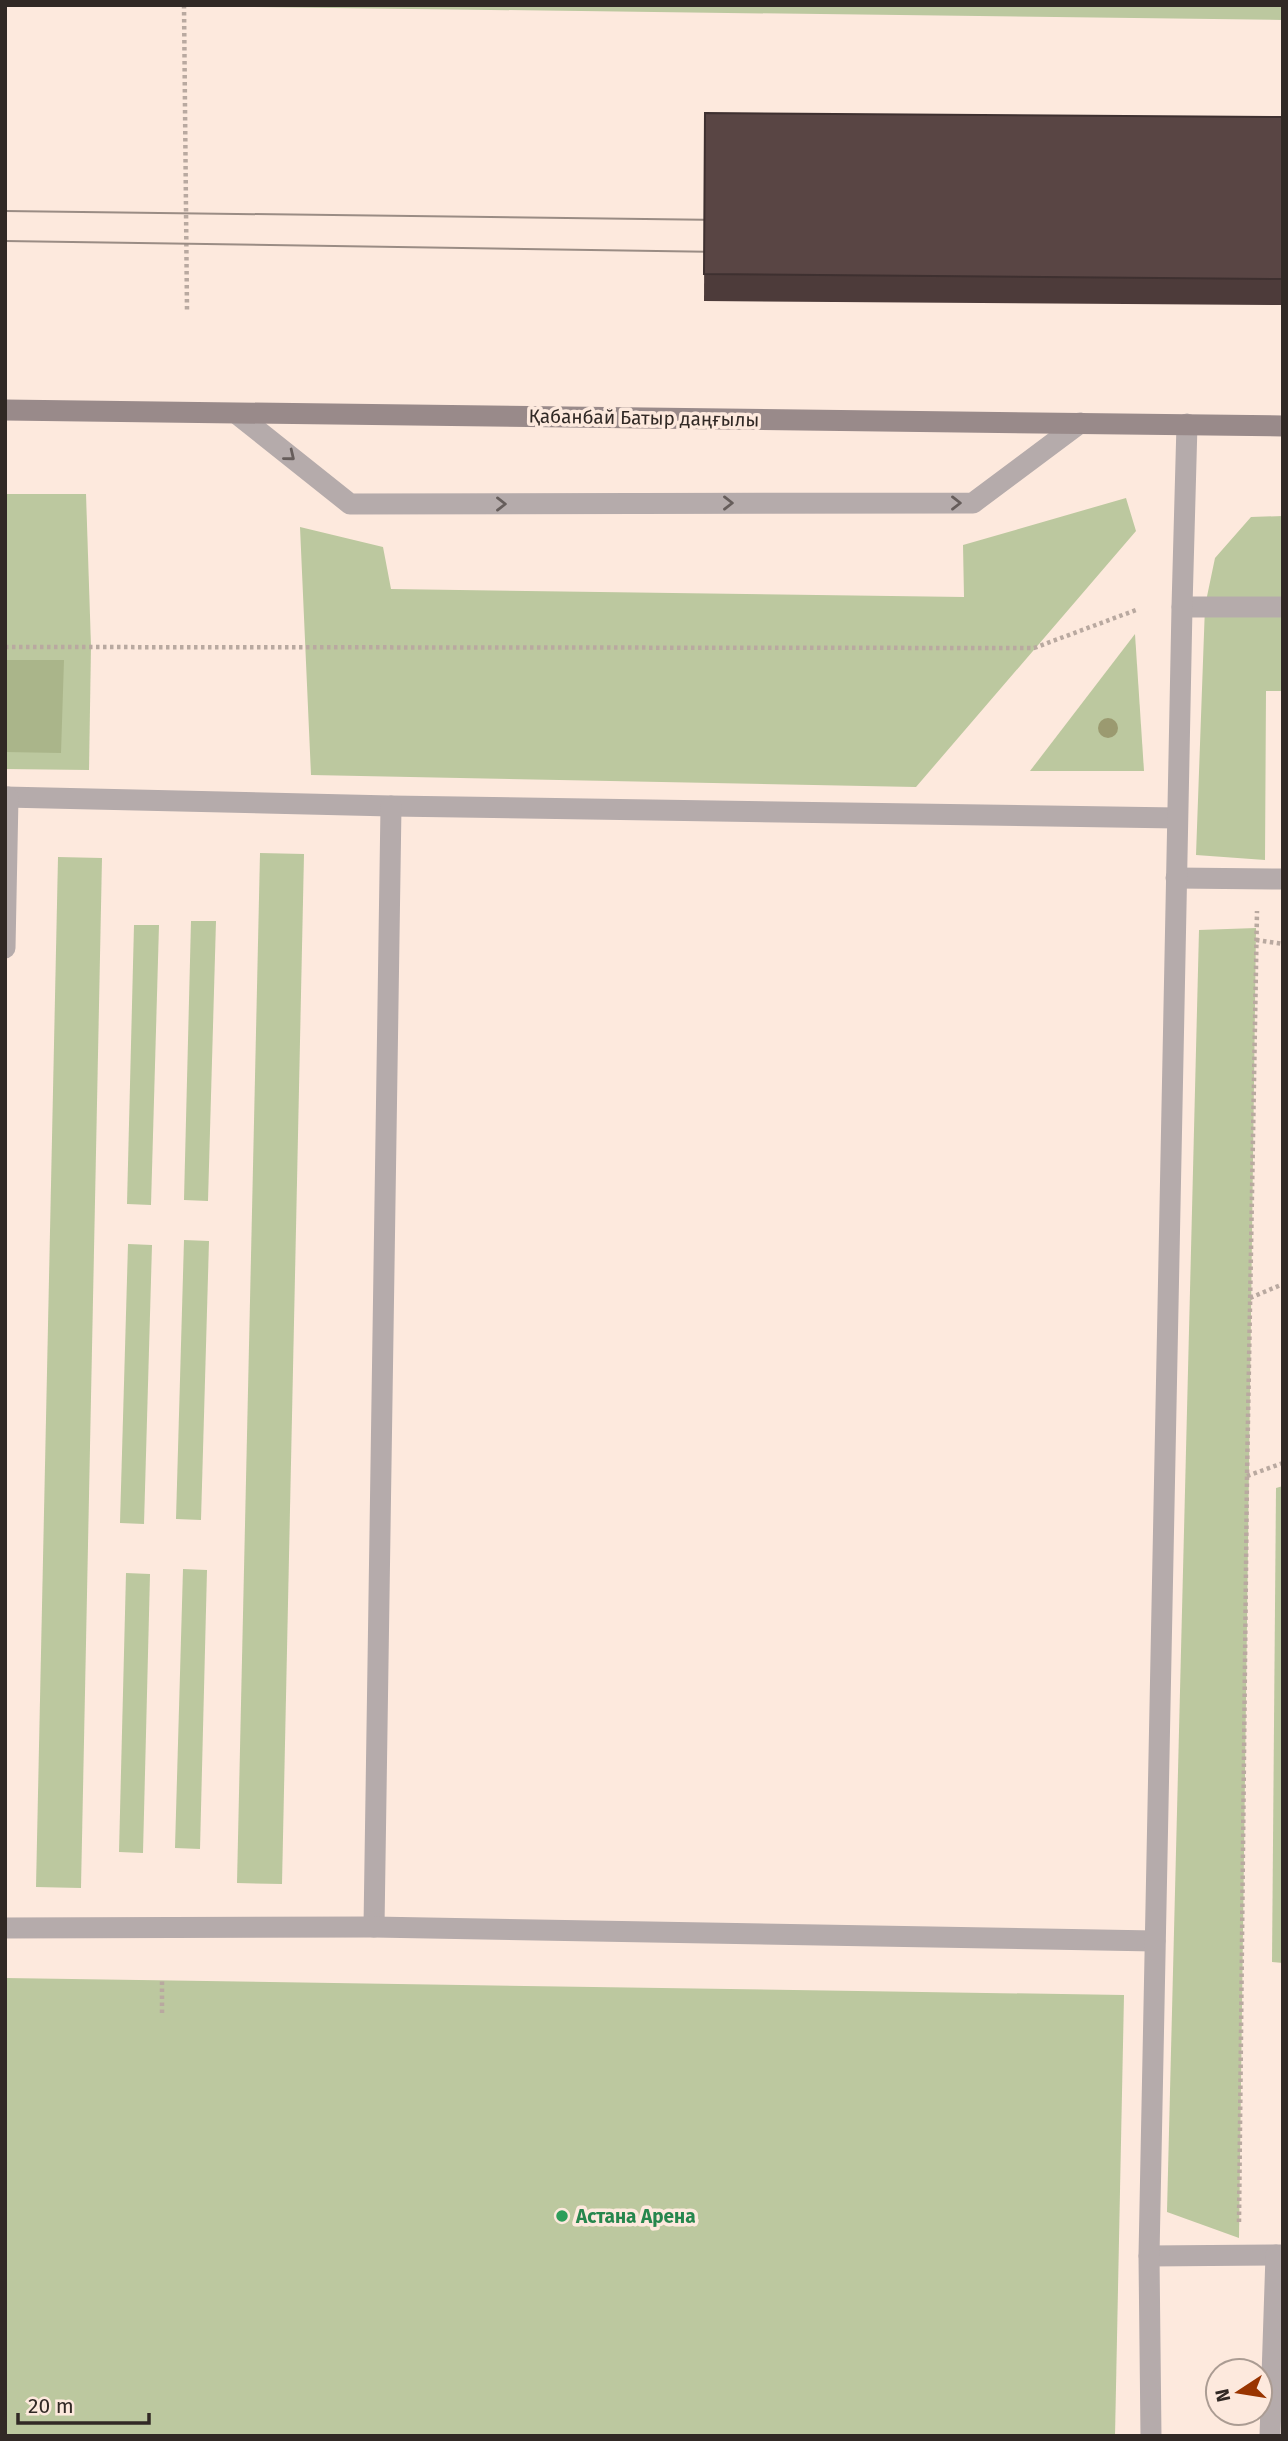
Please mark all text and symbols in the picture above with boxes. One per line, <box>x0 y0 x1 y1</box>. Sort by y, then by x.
street label: Қабанбай Батыр даңғылы <box>528 404 760 432</box>
one-way arrow <box>282 448 295 460</box>
one-way arrow <box>724 495 734 511</box>
one-way arrow <box>951 495 962 511</box>
one-way arrow <box>496 496 507 512</box>
place label: Астана Арена <box>575 2205 696 2228</box>
marker: Астана Арена <box>554 2208 570 2224</box>
north arrow <box>1204 2357 1274 2427</box>
scale bar <box>18 2382 149 2426</box>
text: N <box>1210 2387 1235 2404</box>
text: 20 m <box>28 2393 74 2419</box>

